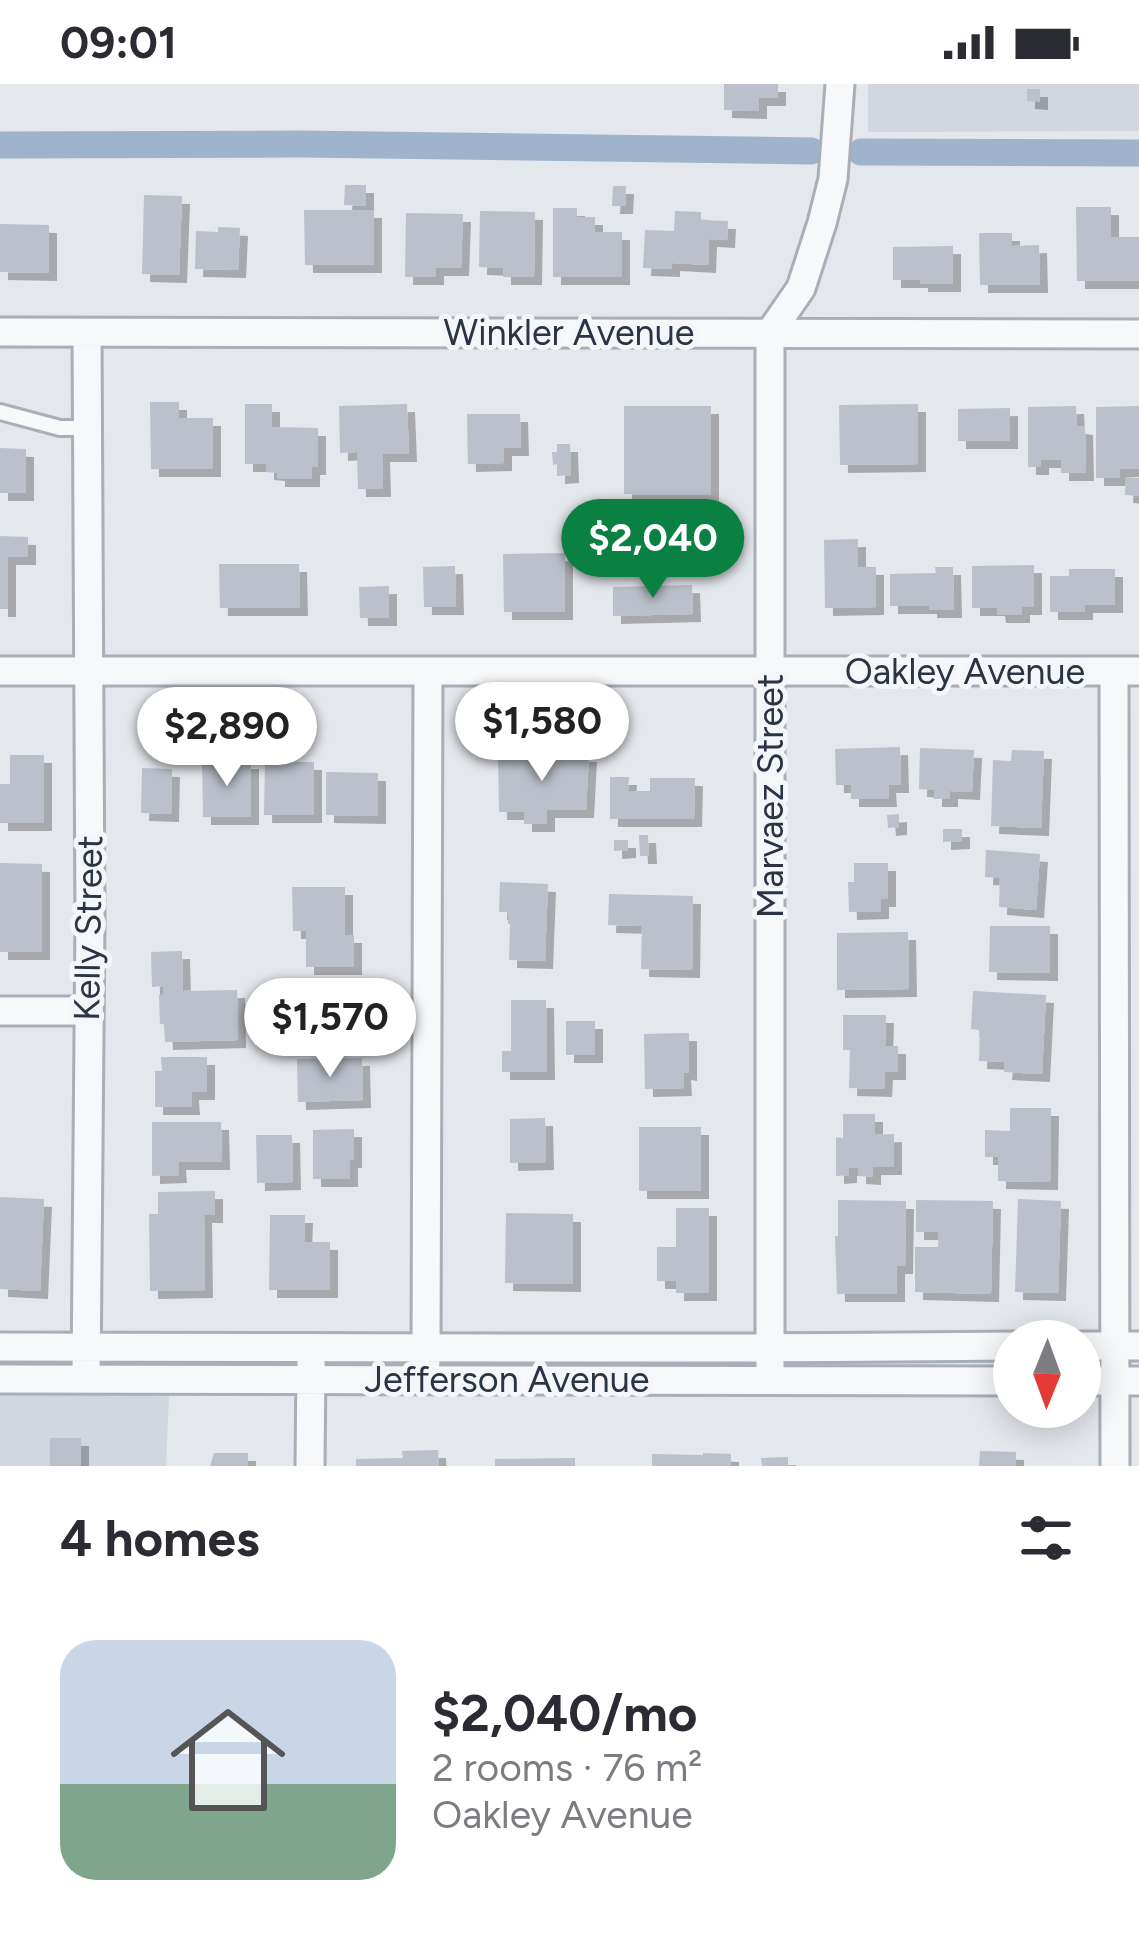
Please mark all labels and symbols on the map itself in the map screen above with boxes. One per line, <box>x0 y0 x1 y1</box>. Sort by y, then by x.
street label: Winkler Avenue <box>444 311 694 354</box>
pin: $2,040 <box>555 499 751 601</box>
street label: Oakley Avenue <box>845 650 1085 693</box>
street label: Marvaez Street <box>749 674 792 918</box>
pin: $1,580 <box>444 682 640 784</box>
pin: $2,890 <box>129 687 325 789</box>
street label: Kelly Street <box>65 835 111 1021</box>
pin: $1,570 <box>232 978 428 1080</box>
north arrow <box>993 1320 1101 1428</box>
street label: Jefferson Avenue <box>365 1358 649 1401</box>

